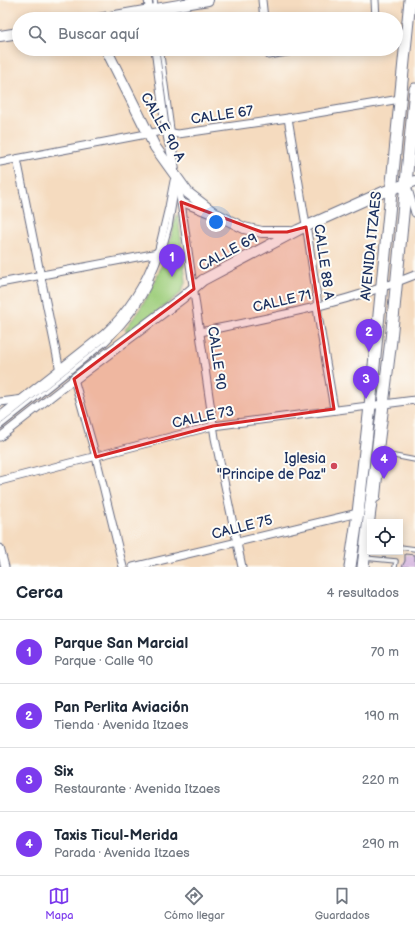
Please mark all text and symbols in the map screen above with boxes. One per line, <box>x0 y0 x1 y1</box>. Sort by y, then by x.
search box <box>12 12 403 56</box>
icon: search <box>26 23 48 45</box>
text: Buscar aquí <box>58 25 139 44</box>
street label: CALLE 90 A <box>137 90 189 165</box>
street label: CALLE 67 <box>190 102 255 128</box>
street label: AVENIDA ITZAES <box>357 190 385 302</box>
your location <box>206 212 226 232</box>
street label: CALLE 88 A <box>310 223 338 301</box>
street label: CALLE 69 <box>196 229 260 275</box>
pin: 1 <box>159 244 185 277</box>
street label: CALLE 71 <box>251 286 313 316</box>
pin: 2 <box>356 319 382 352</box>
street label: CALLE 90 <box>204 325 230 391</box>
pin: 3 <box>353 366 379 399</box>
street label: CALLE 73 <box>171 402 235 432</box>
pin: 4 <box>371 446 397 479</box>
place label: Iglesia "Principe de Paz" <box>217 450 326 483</box>
marker: Iglesia "Principe de Paz" <box>329 461 339 471</box>
street label: CALLE 75 <box>210 511 274 543</box>
map controls <box>367 519 403 555</box>
button: locate <box>367 519 403 555</box>
text: Cerca <box>16 583 63 603</box>
text: 4 resultados <box>327 585 399 601</box>
text: Parque San Marcial <box>54 634 188 653</box>
text: 1 <box>26 644 32 660</box>
text: 70 m <box>371 644 399 660</box>
text: Parque · Calle 90 <box>54 653 153 669</box>
text: Pan Perlita Aviación <box>54 698 189 717</box>
text: 2 <box>25 708 33 724</box>
text: 190 m <box>365 708 399 724</box>
text: Tienda · Avenida Itzaes <box>54 717 188 733</box>
text: Six <box>54 762 73 781</box>
text: 3 <box>25 772 33 788</box>
text: 220 m <box>362 772 399 788</box>
text: Restaurante · Avenida Itzaes <box>54 781 220 797</box>
text: Taxis Ticul-Merida <box>54 826 178 845</box>
text: 4 <box>25 836 33 852</box>
text: 290 m <box>362 836 399 852</box>
text: Parada · Avenida Itzaes <box>54 845 190 861</box>
tab: Mapa <box>45 885 74 922</box>
tab: Cómo llegar <box>164 885 224 922</box>
tab: Guardados <box>315 885 370 922</box>

